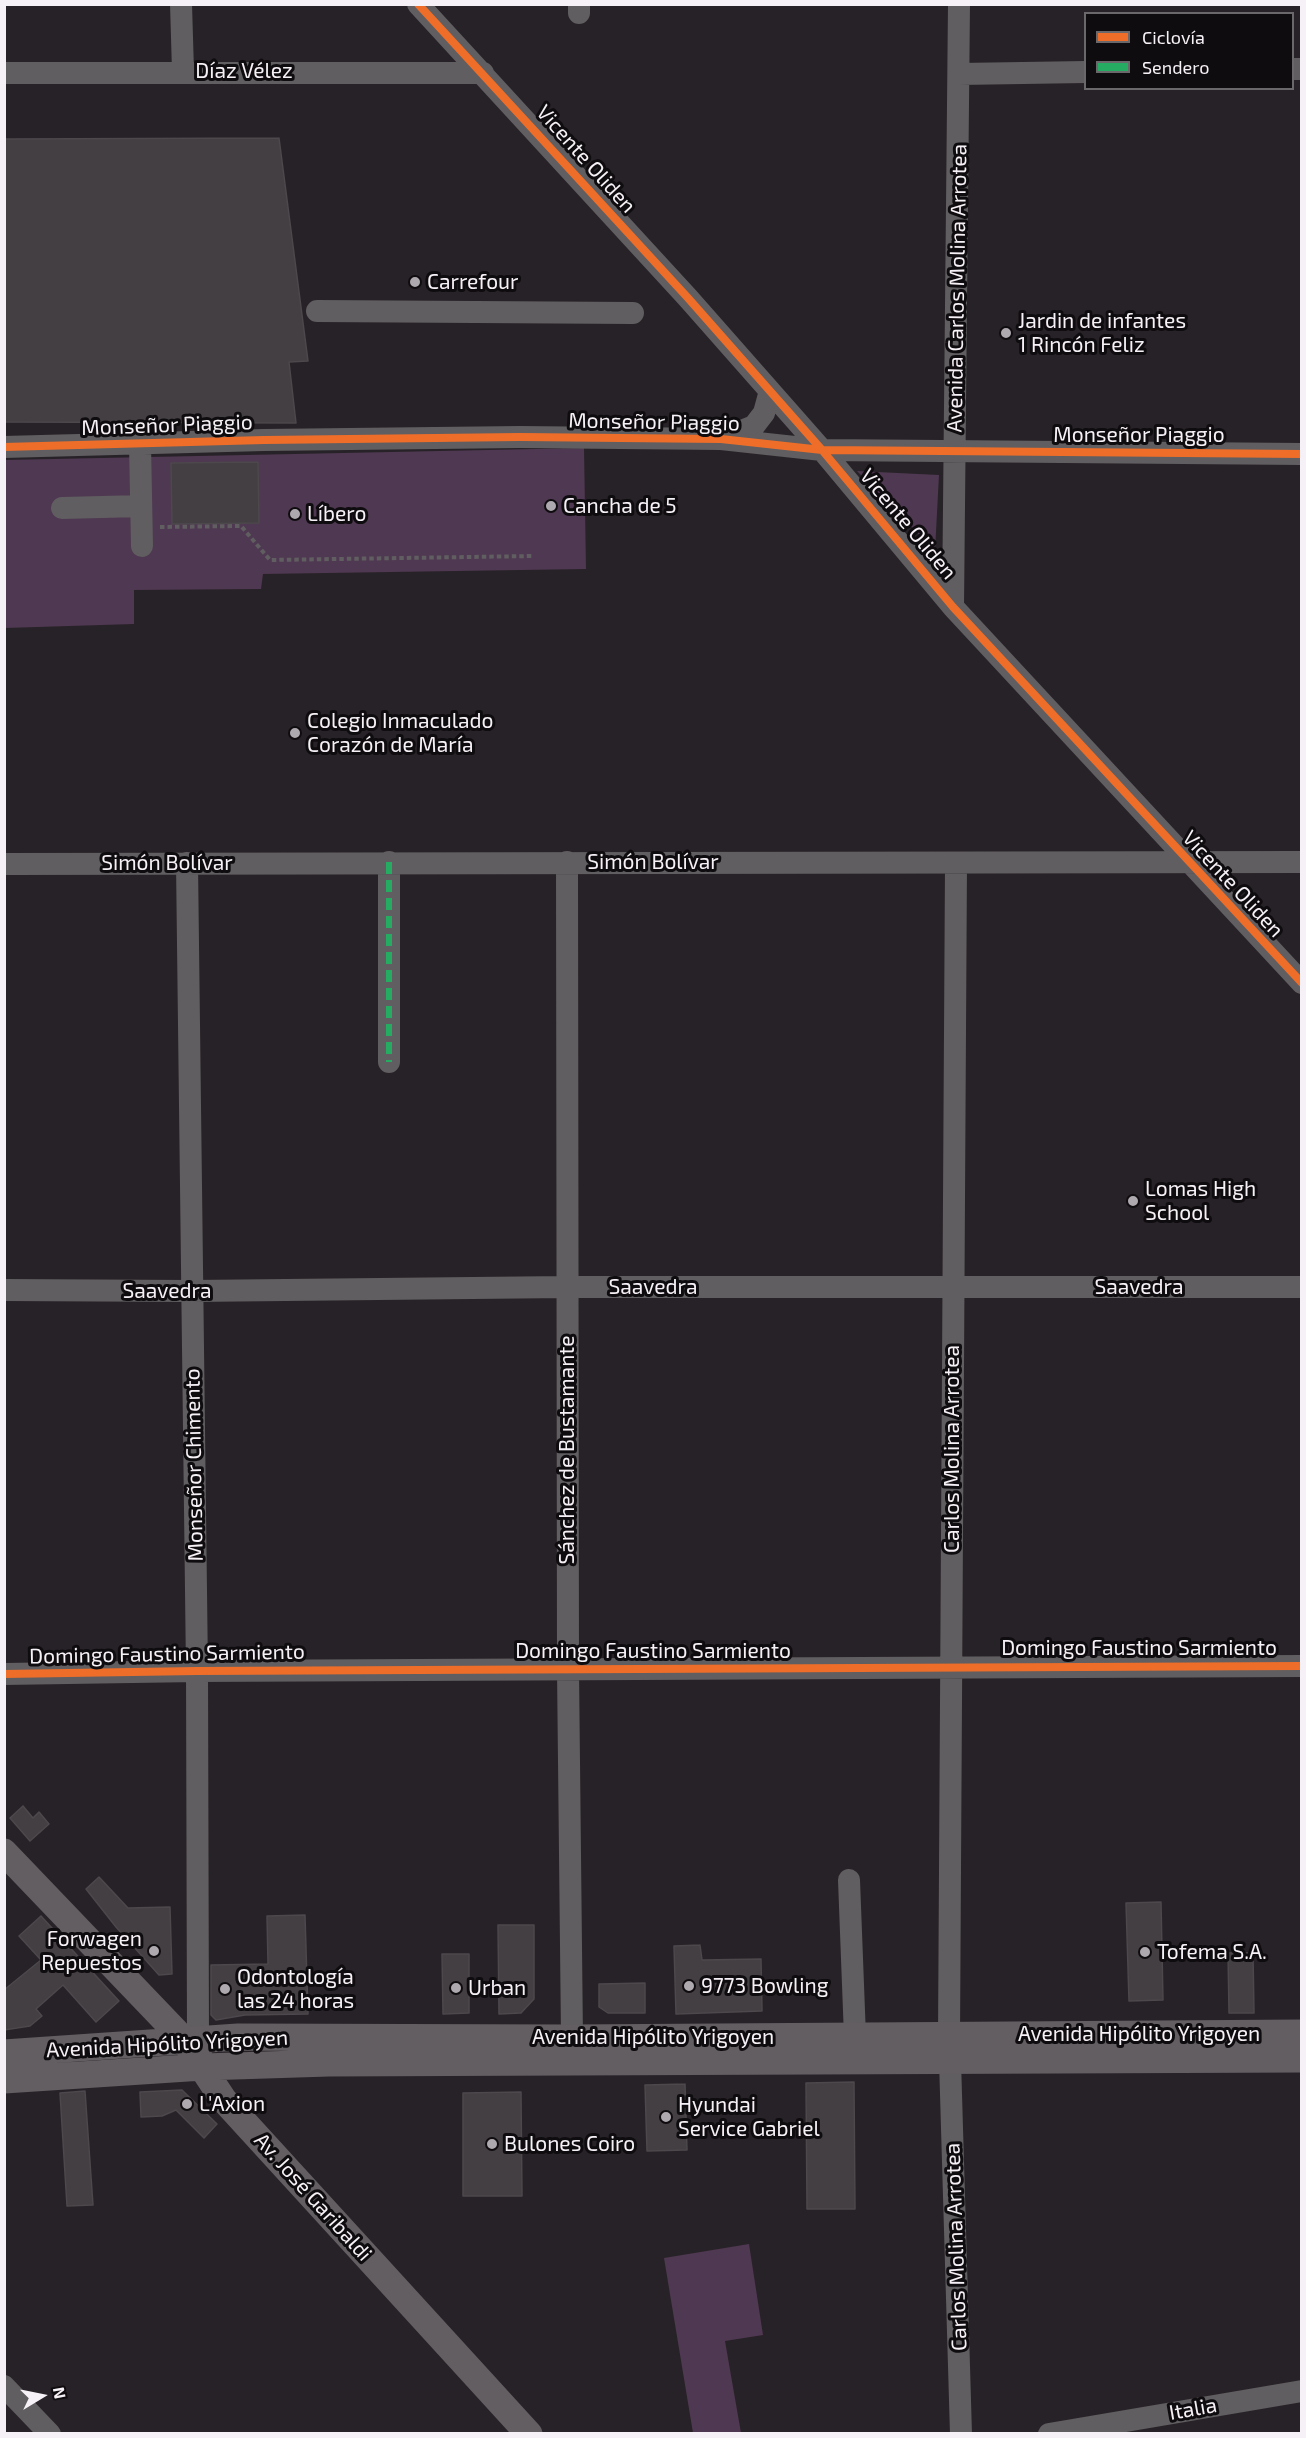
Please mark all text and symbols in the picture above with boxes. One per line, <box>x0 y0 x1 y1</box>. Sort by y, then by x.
legend <box>1084 12 1294 90</box>
text: Ciclovía <box>1142 26 1205 48</box>
text: Sendero <box>1142 56 1209 78</box>
street label: Díaz Vélez <box>195 58 293 84</box>
street label: Vicente Oliden <box>531 100 641 218</box>
street label: Avenida Carlos Molina Arrotea <box>942 144 972 432</box>
place label: Carrefour <box>427 269 518 295</box>
marker: Carrefour <box>408 275 422 289</box>
place label: Jardin de infantes 1 Rincón Feliz <box>1018 308 1186 358</box>
marker: Jardin de infantes 1 Rincón Feliz <box>999 326 1013 340</box>
street label: Monseñor Piaggio <box>568 408 740 436</box>
street label: Monseñor Piaggio <box>81 409 253 441</box>
street label: Monseñor Piaggio <box>1053 422 1225 448</box>
street label: Vicente Oliden <box>854 464 962 584</box>
place label: Cancha de 5 <box>563 493 677 519</box>
marker: Cancha de 5 <box>544 499 558 513</box>
place label: Líbero <box>307 501 366 527</box>
marker: Líbero <box>288 507 302 521</box>
place label: Colegio Inmaculado Corazón de María <box>307 708 494 758</box>
marker: Colegio Inmaculado Corazón de María <box>288 726 302 740</box>
street label: Vicente Oliden <box>1177 825 1289 943</box>
street label: Simón Bolívar <box>587 849 719 875</box>
street label: Simón Bolívar <box>101 850 233 876</box>
place label: Lomas High School <box>1145 1176 1256 1226</box>
marker: Lomas High School <box>1126 1194 1140 1208</box>
street label: Saavedra <box>608 1274 698 1300</box>
street label: Saavedra <box>1094 1274 1184 1300</box>
street label: Saavedra <box>122 1278 212 1304</box>
street label: Sánchez de Bustamante <box>554 1335 580 1565</box>
street label: Carlos Molina Arrotea <box>939 1345 965 1553</box>
street label: Monseñor Chimento <box>180 1368 208 1562</box>
street label: Domingo Faustino Sarmiento <box>1001 1635 1277 1661</box>
street label: Domingo Faustino Sarmiento <box>515 1638 791 1664</box>
street label: Domingo Faustino Sarmiento <box>29 1639 305 1669</box>
place label: Forwagen Repuestos <box>41 1926 142 1976</box>
place label: Tofema S.A. <box>1157 1939 1267 1965</box>
marker: Forwagen Repuestos <box>147 1944 161 1958</box>
marker: Tofema S.A. <box>1138 1945 1152 1959</box>
place label: Odontología las 24 horas <box>237 1964 354 2014</box>
place label: 9773 Bowling <box>701 1973 828 1999</box>
place label: Urban <box>468 1975 526 2001</box>
marker: 9773 Bowling <box>682 1979 696 1993</box>
marker: Urban <box>449 1981 463 1995</box>
marker: Odontología las 24 horas <box>218 1982 232 1996</box>
street label: Avenida Hipólito Yrigoyen <box>1018 2021 1260 2047</box>
street label: Avenida Hipólito Yrigoyen <box>532 2024 774 2050</box>
street label: Avenida Hipólito Yrigoyen <box>45 2025 289 2063</box>
place label: L'Axion <box>199 2091 265 2117</box>
place label: Hyundai Service Gabriel <box>678 2092 820 2142</box>
marker: L'Axion <box>180 2097 194 2111</box>
marker: Hyundai Service Gabriel <box>659 2110 673 2124</box>
street label: Av. José Garibaldi <box>249 2128 377 2266</box>
place label: Bulones Coiro <box>504 2131 635 2157</box>
marker: Bulones Coiro <box>485 2137 499 2151</box>
street label: Carlos Molina Arrotea <box>940 2143 972 2351</box>
north arrow <box>12 2366 72 2426</box>
text: N <box>50 2385 71 2400</box>
street label: Italia <box>1167 2392 1219 2426</box>

